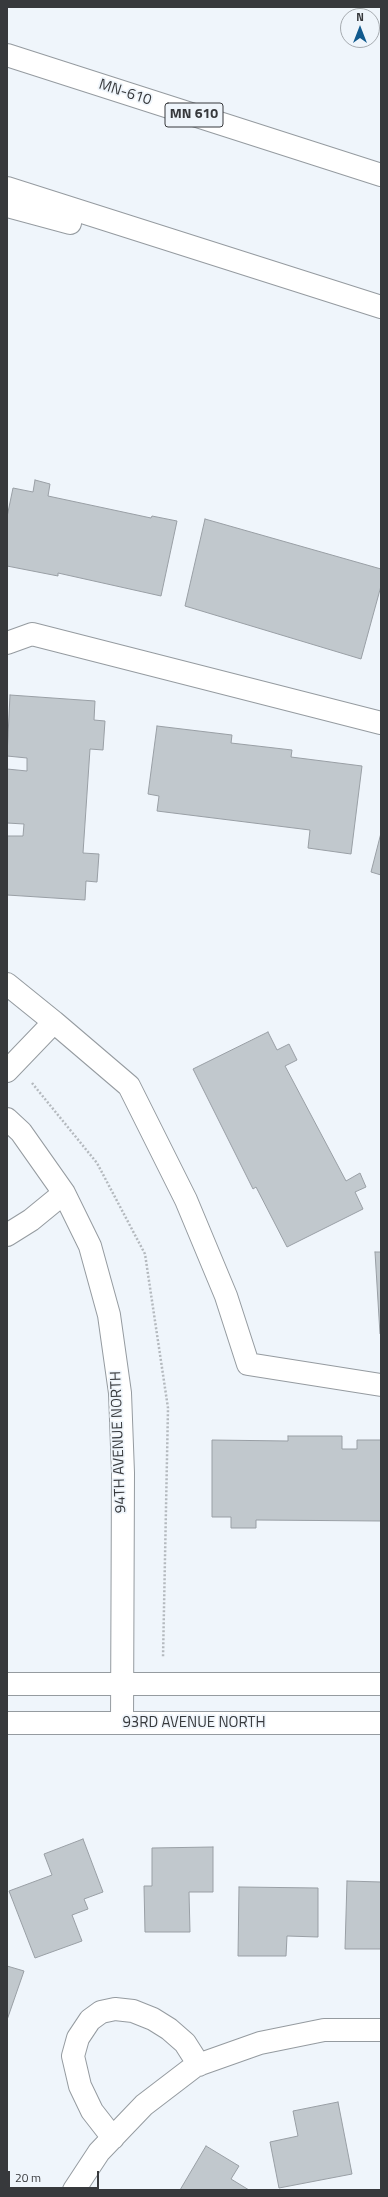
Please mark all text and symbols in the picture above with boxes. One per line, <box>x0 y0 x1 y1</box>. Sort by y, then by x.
north arrow <box>340 8 380 48</box>
text: N <box>356 9 364 25</box>
street label: MN-610 <box>96 76 154 110</box>
road number: MN 610 <box>165 103 223 127</box>
street label: 94TH AVENUE NORTH <box>108 1371 130 1513</box>
street label: 93RD AVENUE NORTH <box>122 1714 266 1732</box>
scale bar <box>10 2163 101 2189</box>
text: 20 m <box>15 2168 41 2187</box>

